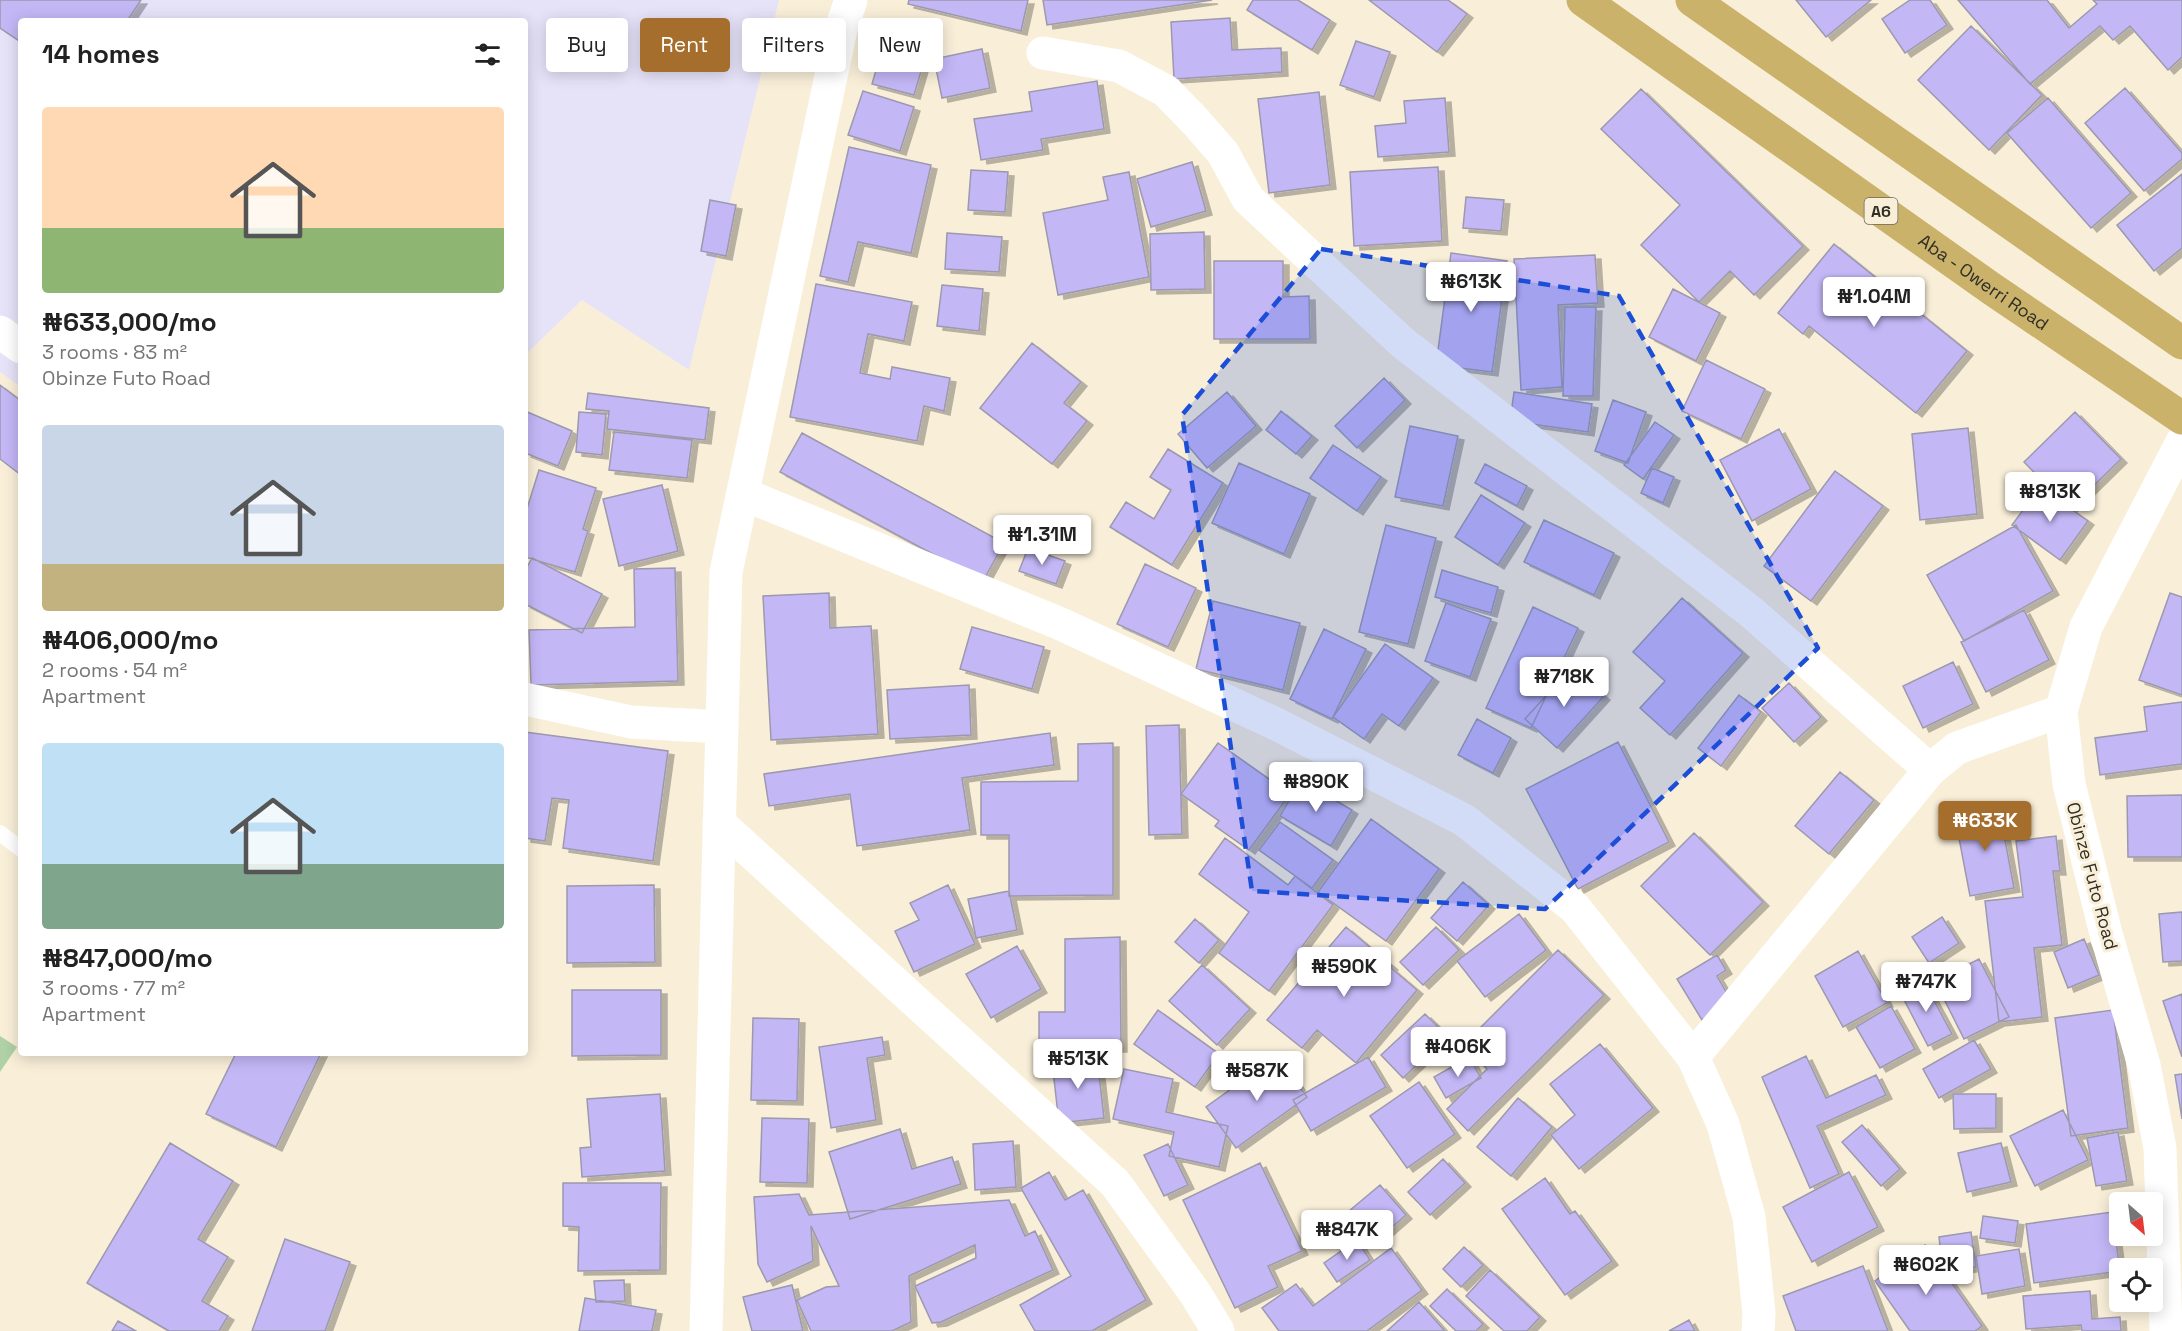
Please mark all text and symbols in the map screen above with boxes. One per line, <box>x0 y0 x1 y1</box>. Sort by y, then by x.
chip: Buy <box>546 18 628 72</box>
chip: Rent <box>640 18 730 72</box>
chip: Filters <box>742 18 846 72</box>
chip: New <box>858 18 943 72</box>
text: 14 homes <box>42 37 160 71</box>
icon: filters <box>471 38 504 71</box>
icon: home <box>219 146 327 254</box>
road number: A6 <box>1864 198 1898 224</box>
street label: Aba - Owerri Road <box>1914 229 2053 335</box>
pin: ₦613K <box>1429 262 1513 313</box>
text: ₦613K <box>1440 268 1502 294</box>
pin: ₦1.04M <box>1825 277 1923 328</box>
text: ₦1.04M <box>1837 283 1911 309</box>
text: ₦633,000/mo <box>42 305 217 339</box>
text: 3 rooms · 83 m² <box>42 339 187 365</box>
text: Obinze Futo Road <box>42 365 211 391</box>
icon: home <box>219 464 327 572</box>
pin: ₦813K <box>2008 472 2092 523</box>
text: ₦813K <box>2019 478 2081 504</box>
pin: ₦1.31M <box>993 515 1091 566</box>
text: ₦1.31M <box>1007 521 1077 547</box>
text: ₦406,000/mo <box>42 623 218 657</box>
text: 2 rooms · 54 m² <box>42 657 187 683</box>
pin: ₦718K <box>1522 657 1606 708</box>
text: ₦718K <box>1534 663 1594 689</box>
text: Apartment <box>42 683 146 709</box>
pin: ₦890K <box>1274 762 1358 813</box>
text: ₦890K <box>1283 768 1349 794</box>
icon: home <box>219 782 327 890</box>
street label: Obinze Futo Road <box>2062 799 2123 952</box>
pin: ₦633K <box>1943 801 2027 852</box>
text: ₦633K <box>1952 807 2018 833</box>
text: ₦847,000/mo <box>42 941 213 975</box>
pin: ₦590K <box>1302 947 1386 998</box>
text: ₦590K <box>1311 953 1377 979</box>
pin: ₦747K <box>1884 962 1968 1013</box>
text: ₦747K <box>1895 968 1957 994</box>
text: 3 rooms · 77 m² <box>42 975 185 1001</box>
text: Apartment <box>42 1001 146 1027</box>
pin: ₦406K <box>1416 1027 1500 1078</box>
text: ₦406K <box>1425 1033 1491 1059</box>
pin: ₦513K <box>1036 1039 1120 1090</box>
text: ₦513K <box>1047 1045 1109 1071</box>
pin: ₦587K <box>1215 1051 1299 1102</box>
text: ₦587K <box>1225 1057 1289 1083</box>
north arrow <box>2109 1192 2163 1246</box>
map controls <box>2109 1192 2163 1312</box>
pin: ₦847K <box>1305 1210 1389 1261</box>
text: ₦847K <box>1315 1216 1379 1242</box>
pin: ₦602K <box>1884 1245 1968 1296</box>
text: ₦602K <box>1893 1251 1959 1277</box>
button: locate <box>2109 1258 2163 1312</box>

